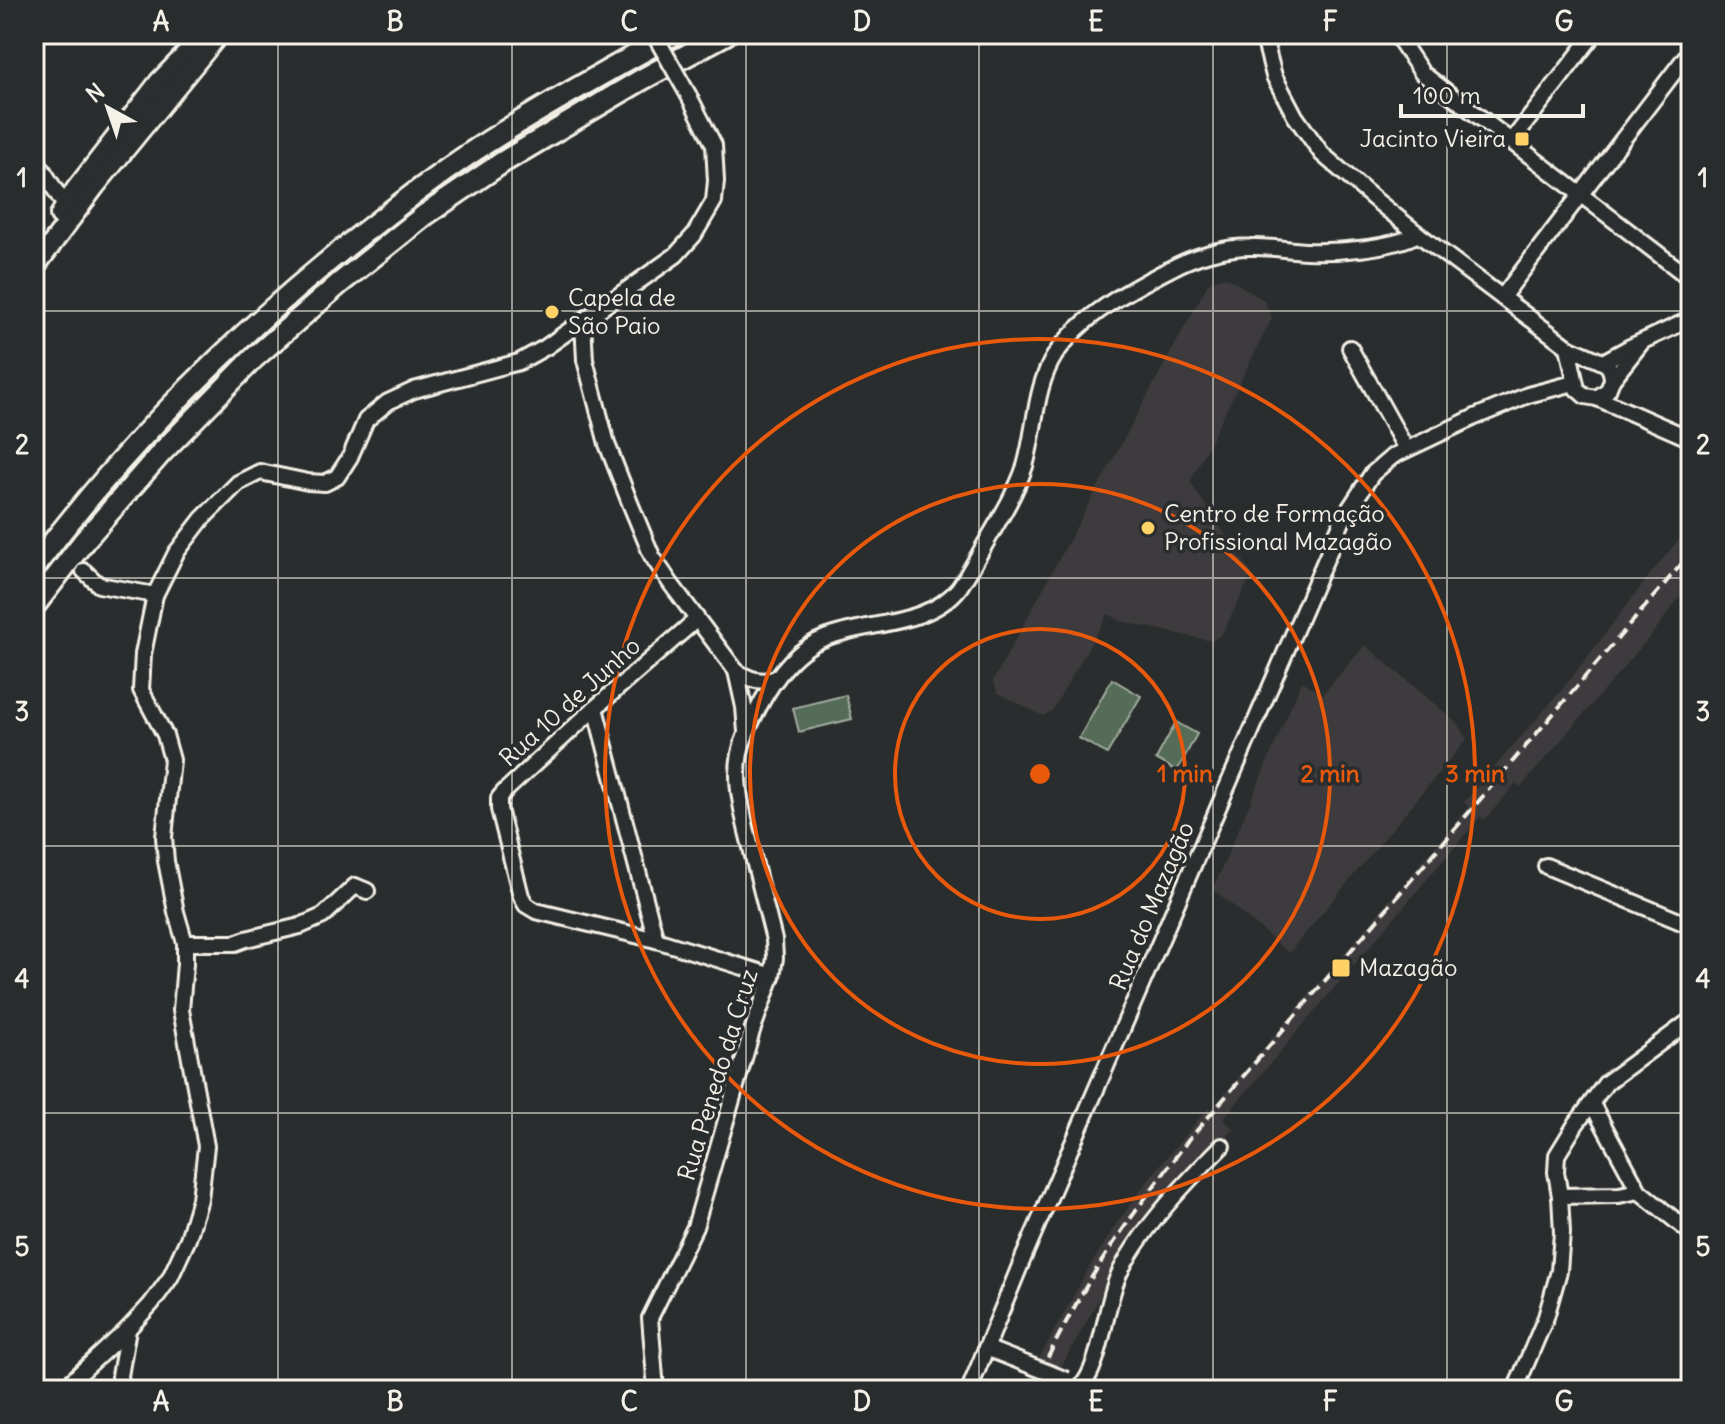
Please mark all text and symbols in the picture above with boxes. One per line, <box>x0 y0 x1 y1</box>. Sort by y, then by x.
text: A <box>153 5 170 38</box>
text: B <box>386 5 404 38</box>
text: C <box>620 5 638 38</box>
text: D <box>853 5 871 38</box>
text: E <box>1088 5 1104 38</box>
text: F <box>1323 5 1338 38</box>
text: G <box>1555 5 1574 38</box>
north arrow <box>68 68 148 148</box>
scale bar <box>1401 68 1583 118</box>
text: N <box>80 77 110 108</box>
text: 100 m <box>1413 80 1481 110</box>
place label: Jacinto Vieira <box>1360 123 1506 153</box>
marker: Jacinto Vieira <box>1513 130 1531 148</box>
text: 1 <box>17 161 27 194</box>
text: 1 <box>1698 161 1708 194</box>
place label: Capela de São Paio <box>568 282 676 340</box>
marker: Capela de São Paio <box>543 303 561 321</box>
text: 2 <box>15 428 29 461</box>
text: 2 <box>1696 428 1710 461</box>
place label: Centro de Formação Profissional Mazagão <box>1164 498 1392 556</box>
marker: Centro de Formação Profissional Mazagão <box>1139 519 1157 537</box>
street label: Rua 10 de Junho <box>493 630 646 772</box>
text: 3 <box>15 695 29 728</box>
text: 3 <box>1696 695 1710 728</box>
text: 1 min <box>1157 758 1213 788</box>
text: 2 min <box>1300 758 1360 788</box>
text: 3 min <box>1445 758 1505 788</box>
centre of rings <box>1026 760 1054 788</box>
street label: Rua do Mazagão <box>1102 817 1200 994</box>
place label: Mazagão <box>1359 952 1457 982</box>
marker: Mazagão <box>1330 957 1352 979</box>
text: 4 <box>14 962 30 995</box>
text: 4 <box>1695 962 1711 995</box>
street label: Rua Penedo da Cruz <box>671 965 763 1184</box>
text: 5 <box>15 1230 30 1263</box>
text: 5 <box>1696 1230 1711 1263</box>
text: A <box>153 1385 170 1418</box>
text: B <box>386 1385 404 1418</box>
text: C <box>620 1385 638 1418</box>
text: D <box>853 1385 871 1418</box>
text: E <box>1088 1385 1104 1418</box>
text: F <box>1323 1385 1338 1418</box>
text: G <box>1555 1385 1574 1418</box>

